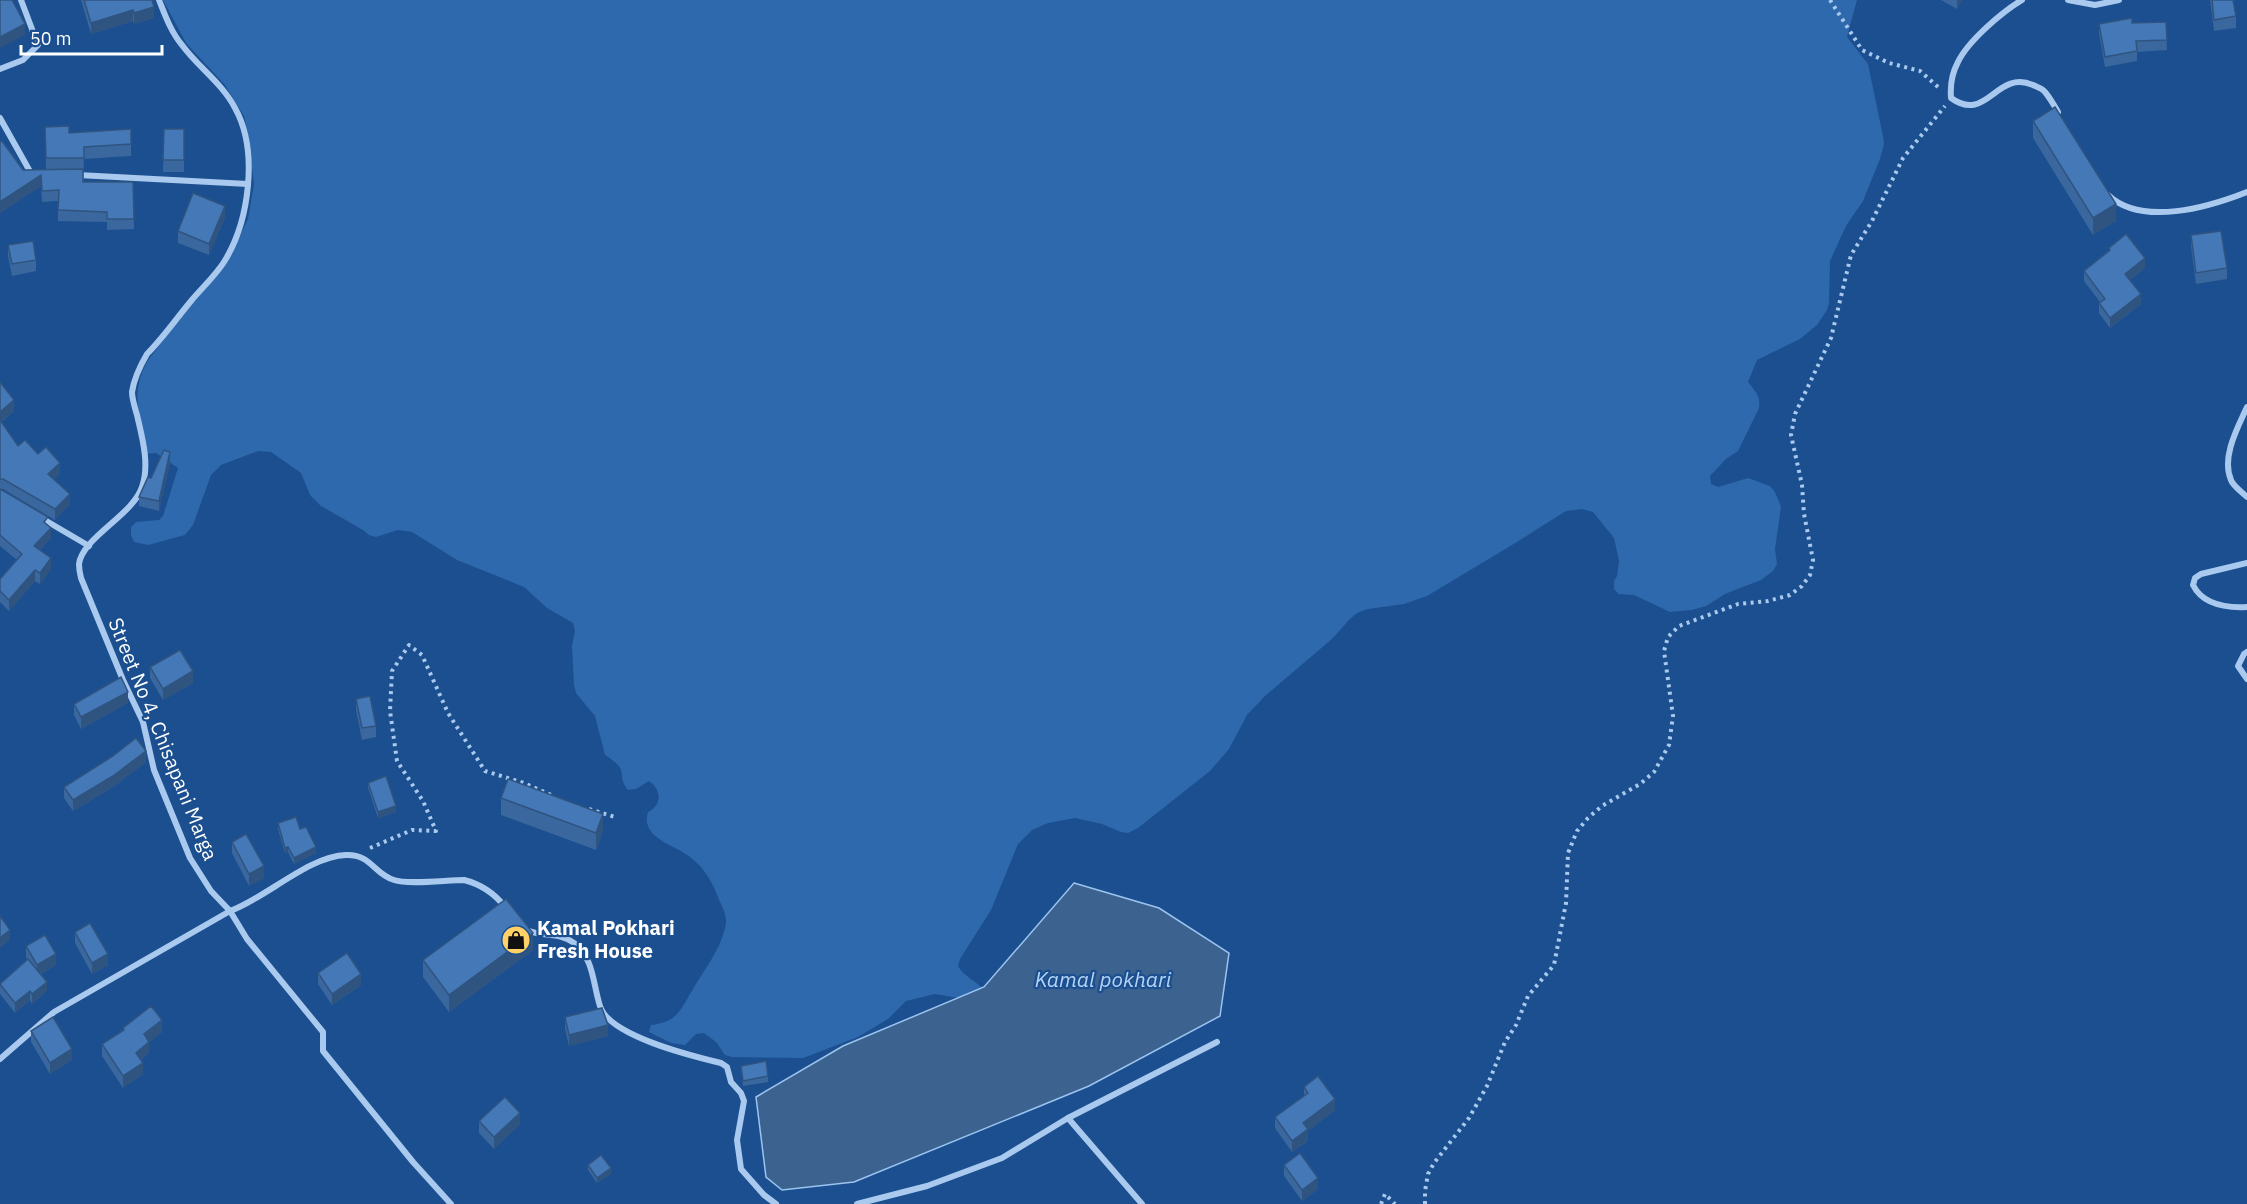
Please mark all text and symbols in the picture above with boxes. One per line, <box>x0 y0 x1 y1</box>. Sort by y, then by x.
scale bar <box>21 18 162 56</box>
text: 50 m <box>30 27 72 50</box>
street label: Street No 4, Chisapani Marga <box>102 614 225 864</box>
place label: Kamal Pokhari Fresh House <box>537 914 675 964</box>
shop icon: Kamal Pokhari Fresh House <box>500 924 532 956</box>
water label: Kamal pokhari <box>1035 965 1172 993</box>

